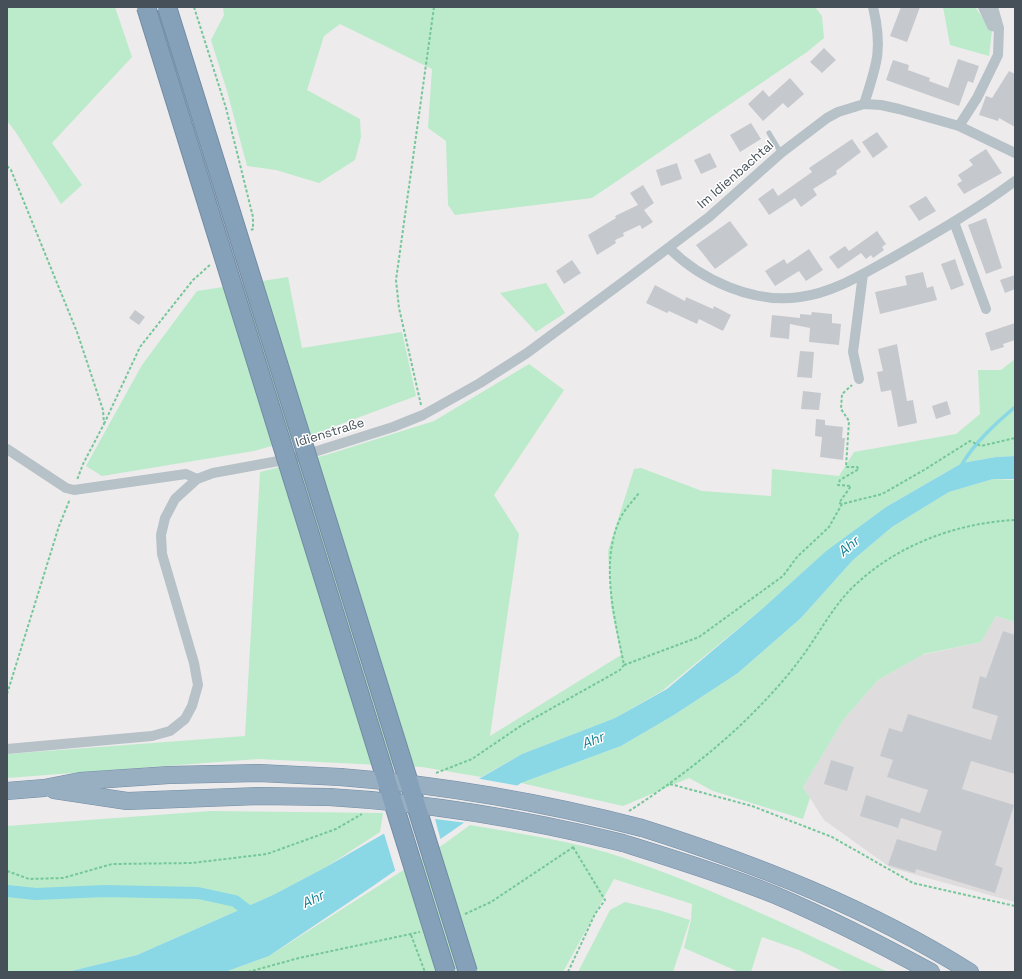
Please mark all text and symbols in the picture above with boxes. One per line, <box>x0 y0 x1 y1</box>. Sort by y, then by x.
street label: Im Idienbachtal <box>695 138 777 212</box>
street label: Idienstraße <box>294 415 366 451</box>
water label: Ahr <box>835 533 863 561</box>
water label: Ahr <box>579 729 607 753</box>
water label: Ahr <box>299 887 327 913</box>

